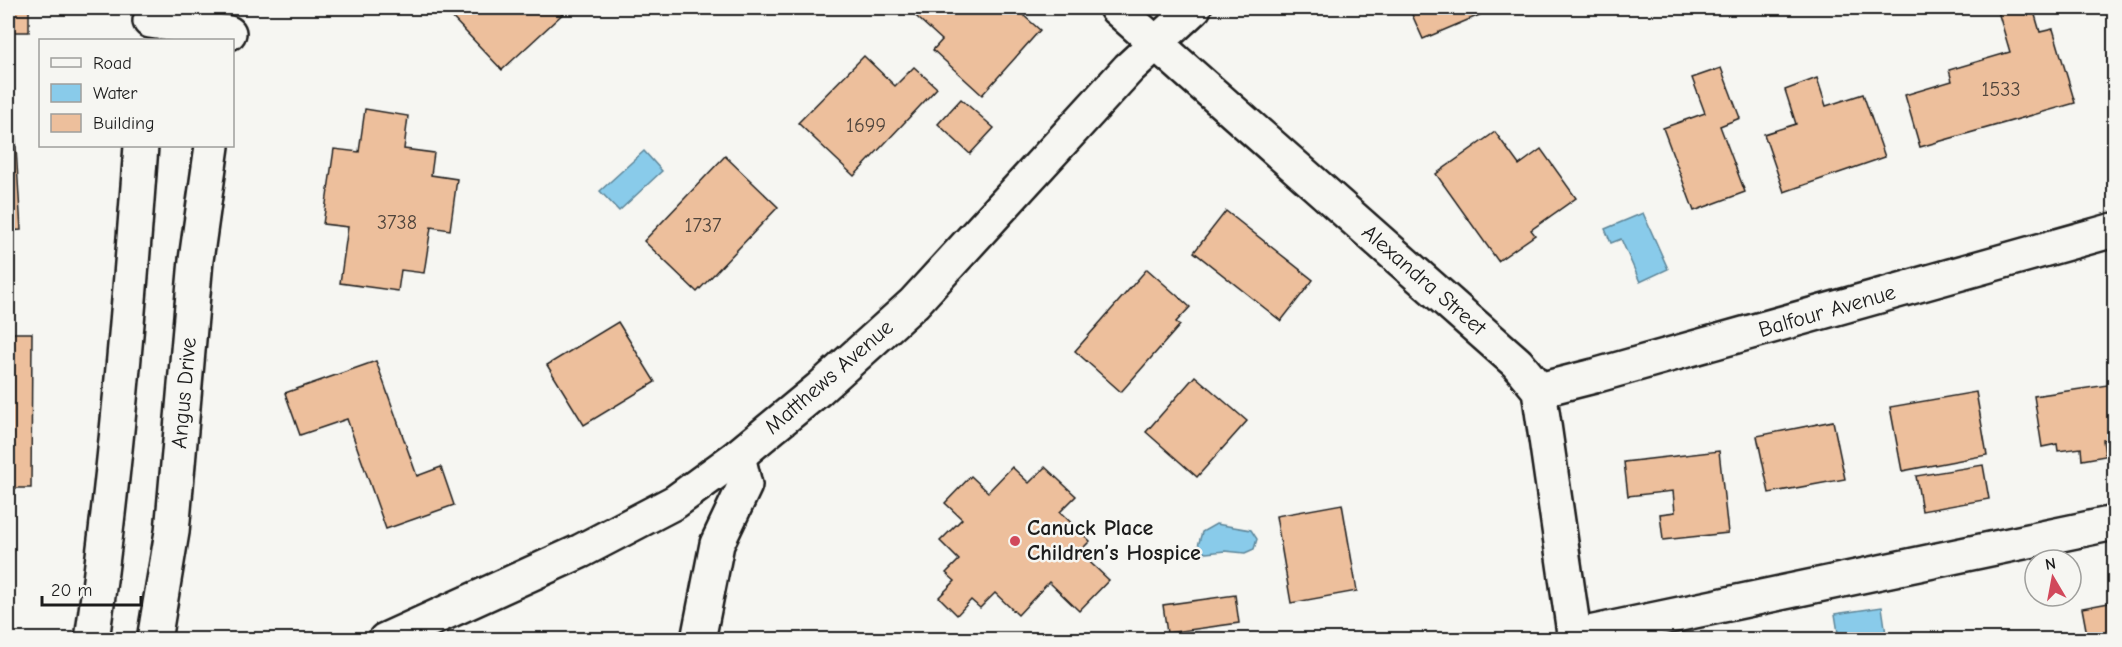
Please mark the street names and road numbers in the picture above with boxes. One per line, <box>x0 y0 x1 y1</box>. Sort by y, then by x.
street label: Alexandra Street <box>1357 219 1492 341</box>
street label: Balfour Avenue <box>1755 279 1899 343</box>
street label: Matthews Avenue <box>759 314 899 440</box>
street label: Angus Drive <box>166 336 202 450</box>

